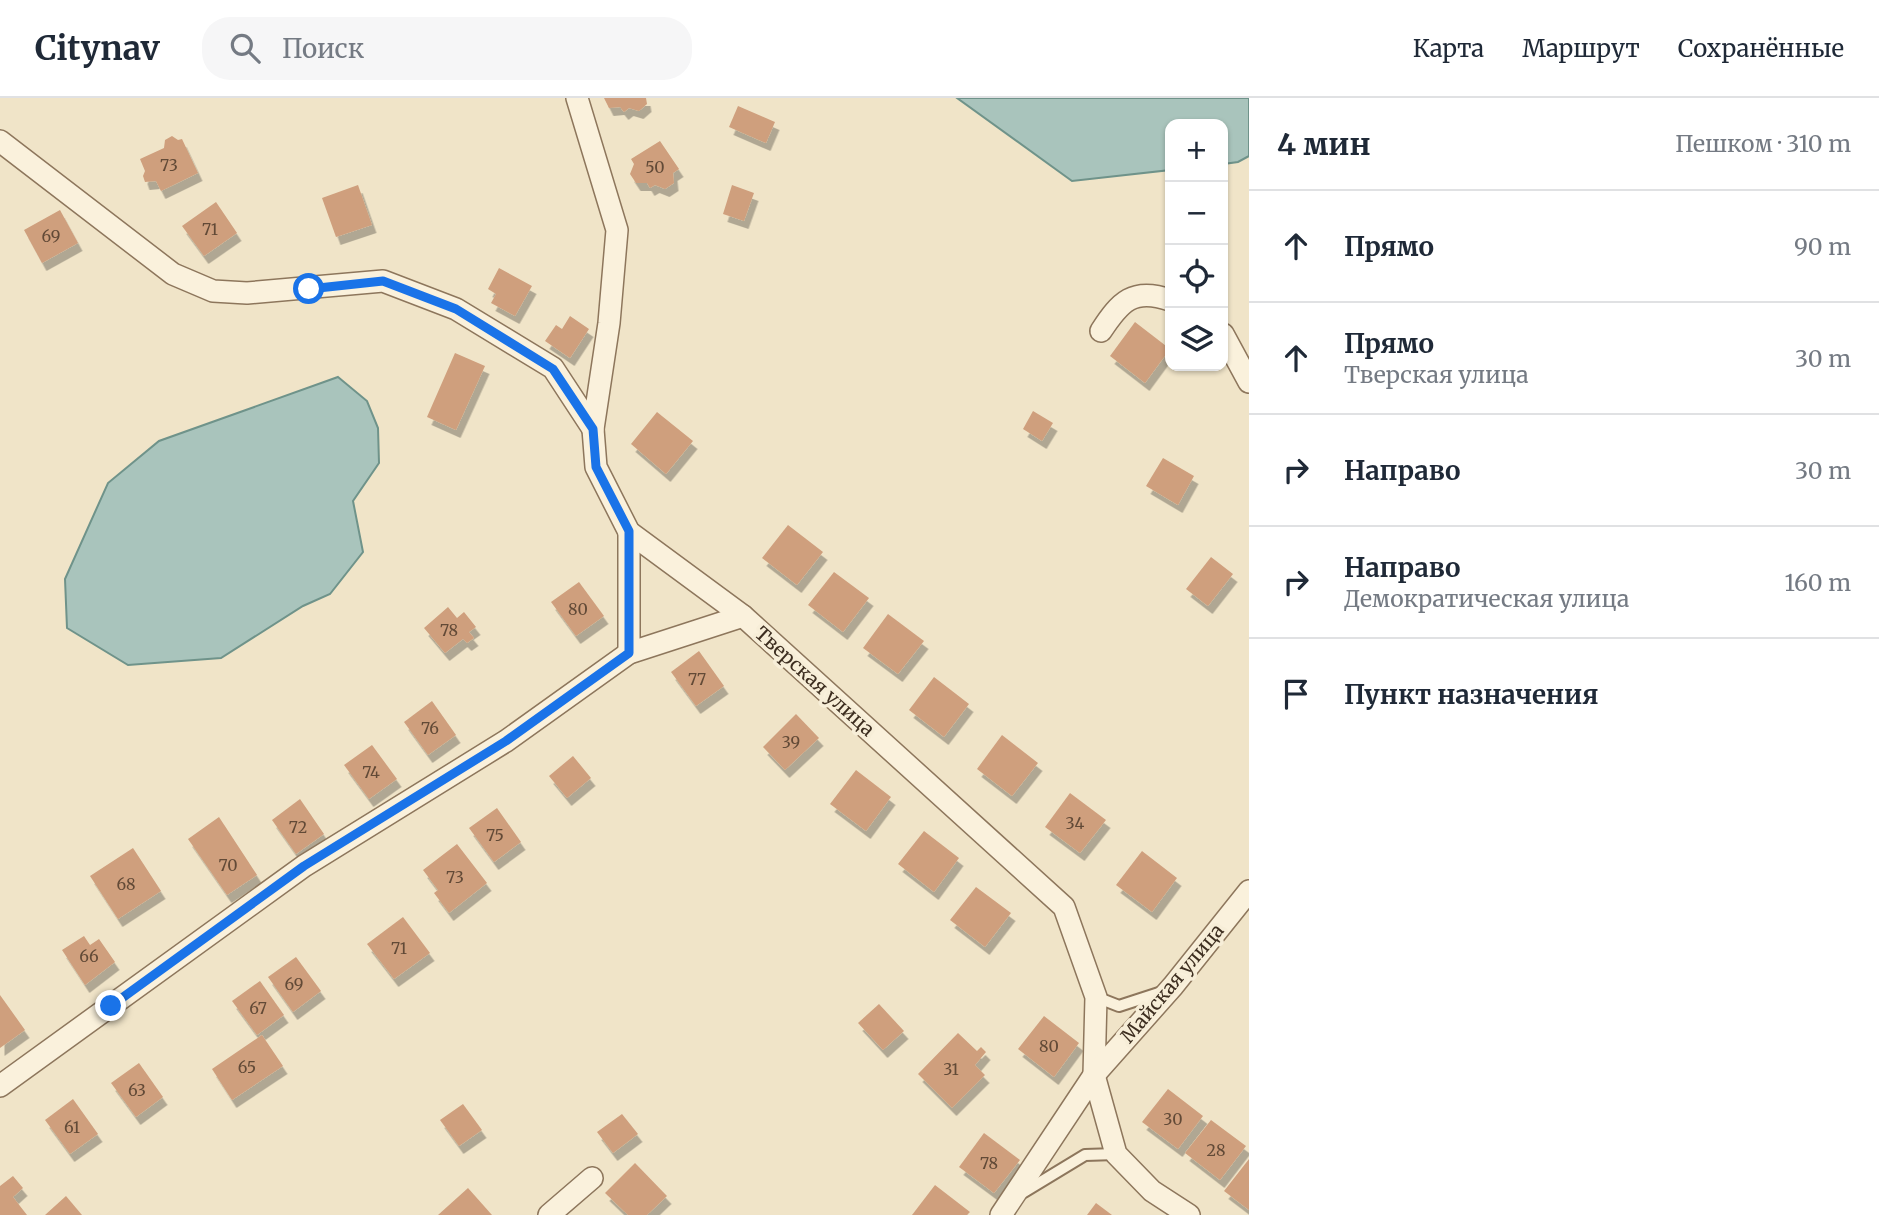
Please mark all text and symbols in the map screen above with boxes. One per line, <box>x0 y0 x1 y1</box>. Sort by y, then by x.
search box <box>202 17 692 80</box>
text: Citynav <box>35 28 160 69</box>
icon: search <box>226 29 264 67</box>
text: Поиск <box>282 32 364 65</box>
text: Карта <box>1413 33 1484 64</box>
text: Маршрут <box>1522 33 1640 64</box>
text: Сохранённые <box>1678 33 1844 64</box>
map controls <box>1165 119 1228 371</box>
button: + <box>1165 119 1228 182</box>
text: 4 мин <box>1277 125 1371 163</box>
text: Пешком · 310 m <box>1675 129 1851 158</box>
house number: 73 <box>160 155 178 175</box>
house number: 50 <box>645 157 665 177</box>
button: − <box>1165 182 1228 245</box>
house number: 71 <box>202 219 218 239</box>
house number: 69 <box>42 226 60 246</box>
icon: ahead <box>1277 227 1315 265</box>
text: Прямо <box>1344 230 1434 263</box>
text: 90 m <box>1794 232 1851 261</box>
button: locate <box>1165 245 1228 308</box>
route start <box>293 273 324 304</box>
button: layers <box>1165 308 1228 371</box>
text: Прямо <box>1344 327 1434 360</box>
icon: ahead <box>1277 339 1315 377</box>
text: 30 m <box>1795 344 1851 373</box>
text: Тверская улица <box>1344 360 1529 389</box>
icon: right <box>1277 451 1315 489</box>
text: Направо <box>1344 454 1461 487</box>
text: 30 m <box>1795 456 1851 485</box>
text: Направо <box>1344 551 1461 584</box>
icon: right <box>1277 563 1315 601</box>
text: 160 m <box>1785 568 1851 597</box>
text: Демократическая улица <box>1344 584 1629 613</box>
house number: 80 <box>568 599 588 619</box>
house number: 78 <box>440 620 458 640</box>
street label: Тверская улица <box>750 621 880 741</box>
house number: 77 <box>688 669 706 689</box>
icon: arrive <box>1277 675 1315 713</box>
text: Пункт назначения <box>1344 678 1598 711</box>
house number: 76 <box>421 718 439 738</box>
house number: 39 <box>782 732 800 752</box>
house number: 74 <box>362 762 380 782</box>
house number: 34 <box>1066 813 1085 833</box>
house number: 72 <box>289 817 307 837</box>
house number: 75 <box>486 825 504 845</box>
house number: 70 <box>219 855 238 875</box>
house number: 73 <box>446 867 464 887</box>
house number: 68 <box>116 874 136 894</box>
street label: Майская улица <box>1115 919 1229 1047</box>
house number: 71 <box>391 938 407 958</box>
house number: 66 <box>79 946 99 966</box>
house number: 69 <box>285 974 303 994</box>
route end <box>95 990 126 1021</box>
house number: 67 <box>249 998 267 1018</box>
house number: 80 <box>1039 1036 1059 1056</box>
house number: 65 <box>238 1057 256 1077</box>
house number: 31 <box>943 1059 959 1079</box>
house number: 63 <box>128 1080 146 1100</box>
house number: 30 <box>1163 1109 1183 1129</box>
house number: 61 <box>64 1117 80 1137</box>
house number: 28 <box>1207 1140 1225 1160</box>
house number: 78 <box>980 1153 998 1173</box>

